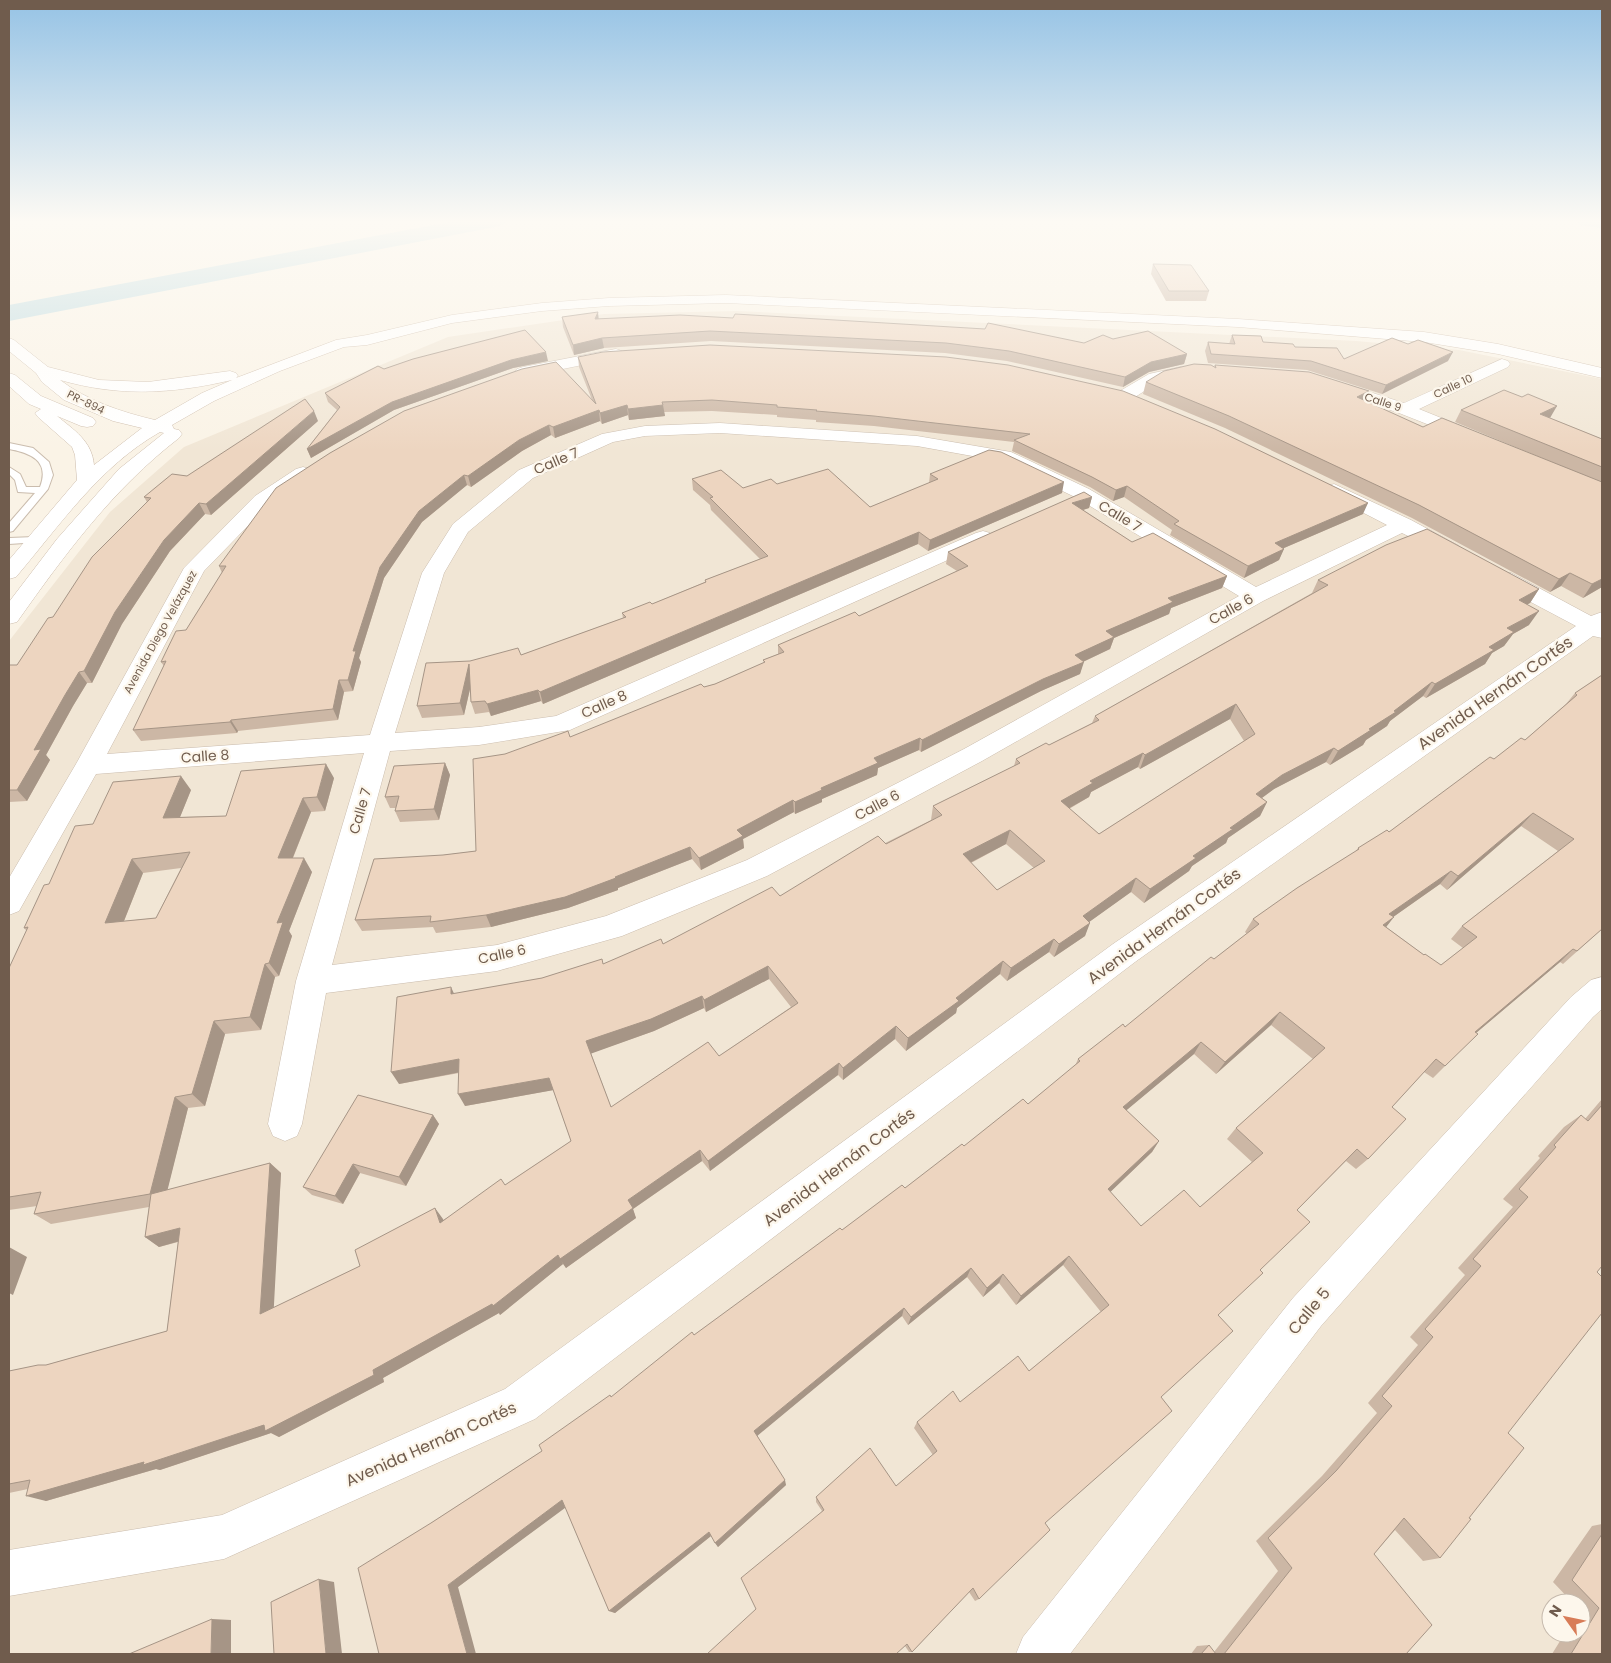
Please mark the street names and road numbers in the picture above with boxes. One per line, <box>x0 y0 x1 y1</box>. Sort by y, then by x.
street label: Calle 10 <box>1431 370 1475 402</box>
street label: PR-894 <box>65 386 108 418</box>
street label: Calle 9 <box>1362 389 1404 416</box>
street label: Calle 7 <box>530 442 582 479</box>
street label: Calle 7 <box>1095 495 1146 537</box>
street label: Avenida Diego Velázquez <box>119 568 201 696</box>
street label: Calle 6 <box>1205 588 1257 629</box>
street label: Avenida Hernán Cortés <box>1413 631 1577 755</box>
street label: Calle 8 <box>578 685 630 723</box>
street label: Calle 8 <box>180 744 230 768</box>
street label: Calle 7 <box>344 785 376 836</box>
street label: Calle 6 <box>851 785 903 825</box>
street label: Avenida Hernán Cortés <box>1082 862 1246 990</box>
street label: Calle 6 <box>476 939 528 969</box>
street label: Avenida Hernán Cortés <box>758 1102 920 1232</box>
street label: Calle 5 <box>1282 1282 1336 1340</box>
street label: Avenida Hernán Cortés <box>342 1396 520 1492</box>

